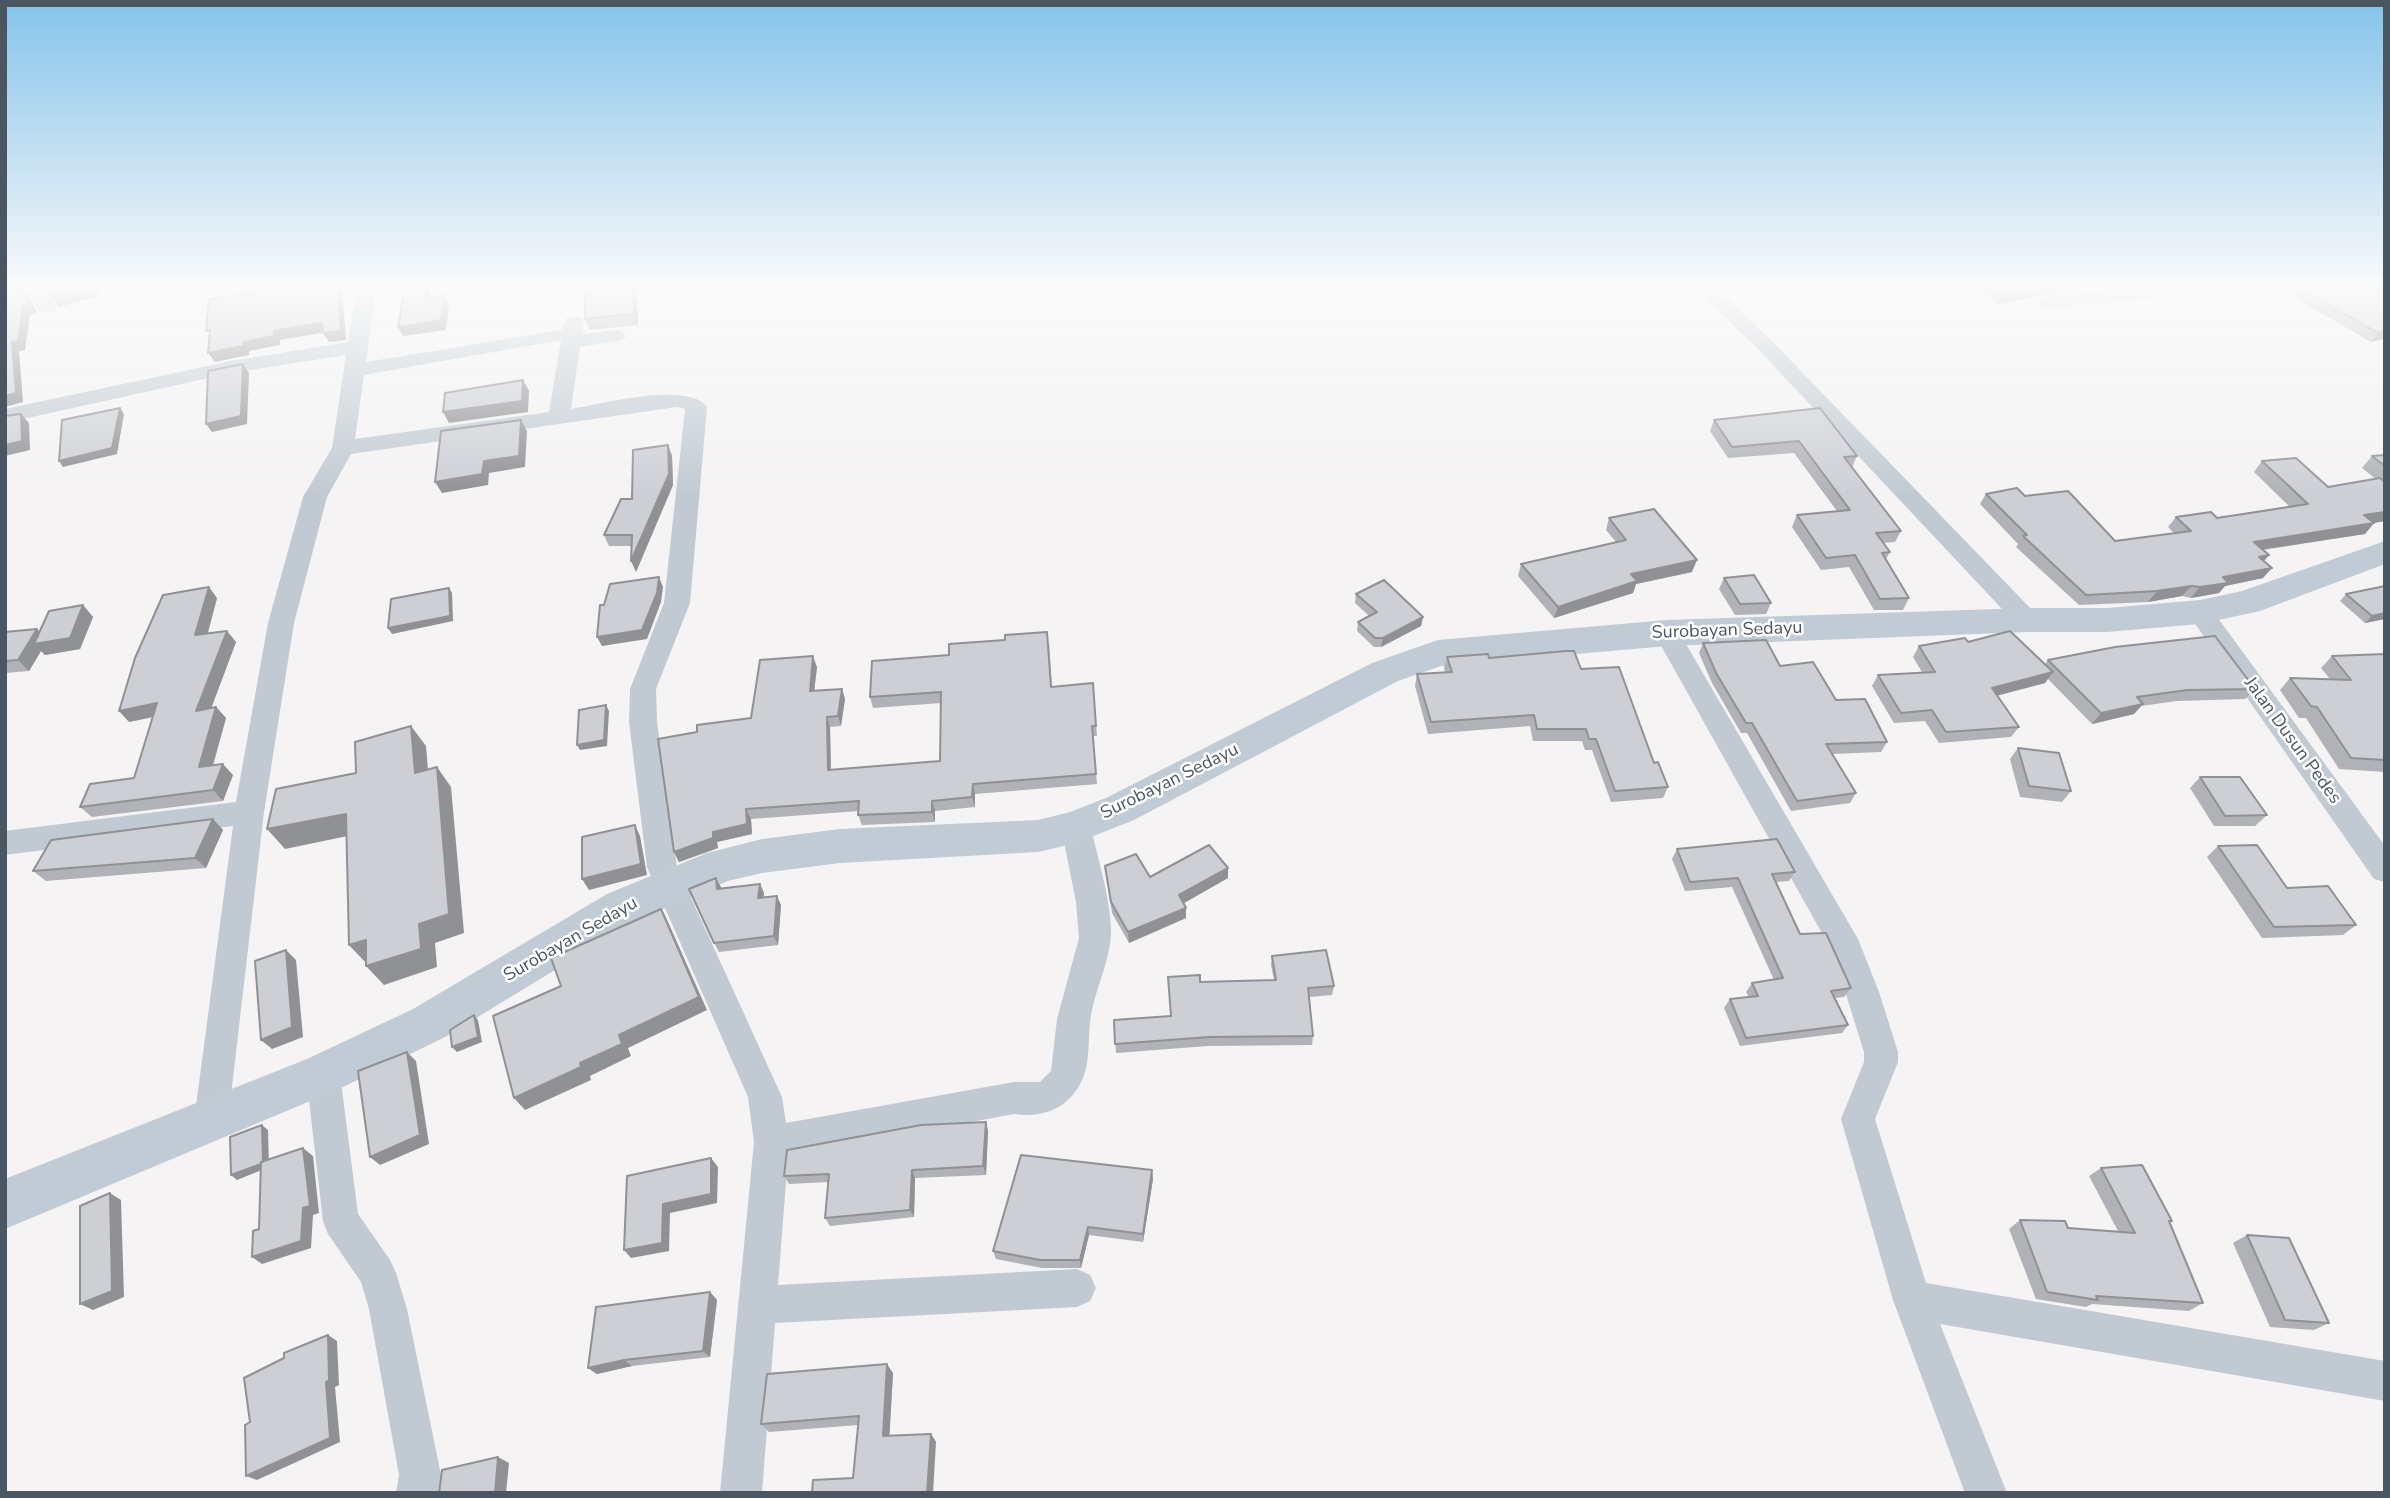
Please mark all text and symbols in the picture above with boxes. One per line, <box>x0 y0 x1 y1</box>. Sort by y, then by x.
street label: Surobayan Sedayu <box>1651 618 1803 644</box>
street label: Jalan Dusun Pedes <box>2239 673 2345 809</box>
street label: Surobayan Sedayu <box>1097 739 1243 825</box>
street label: Surobayan Sedayu <box>500 893 642 987</box>

